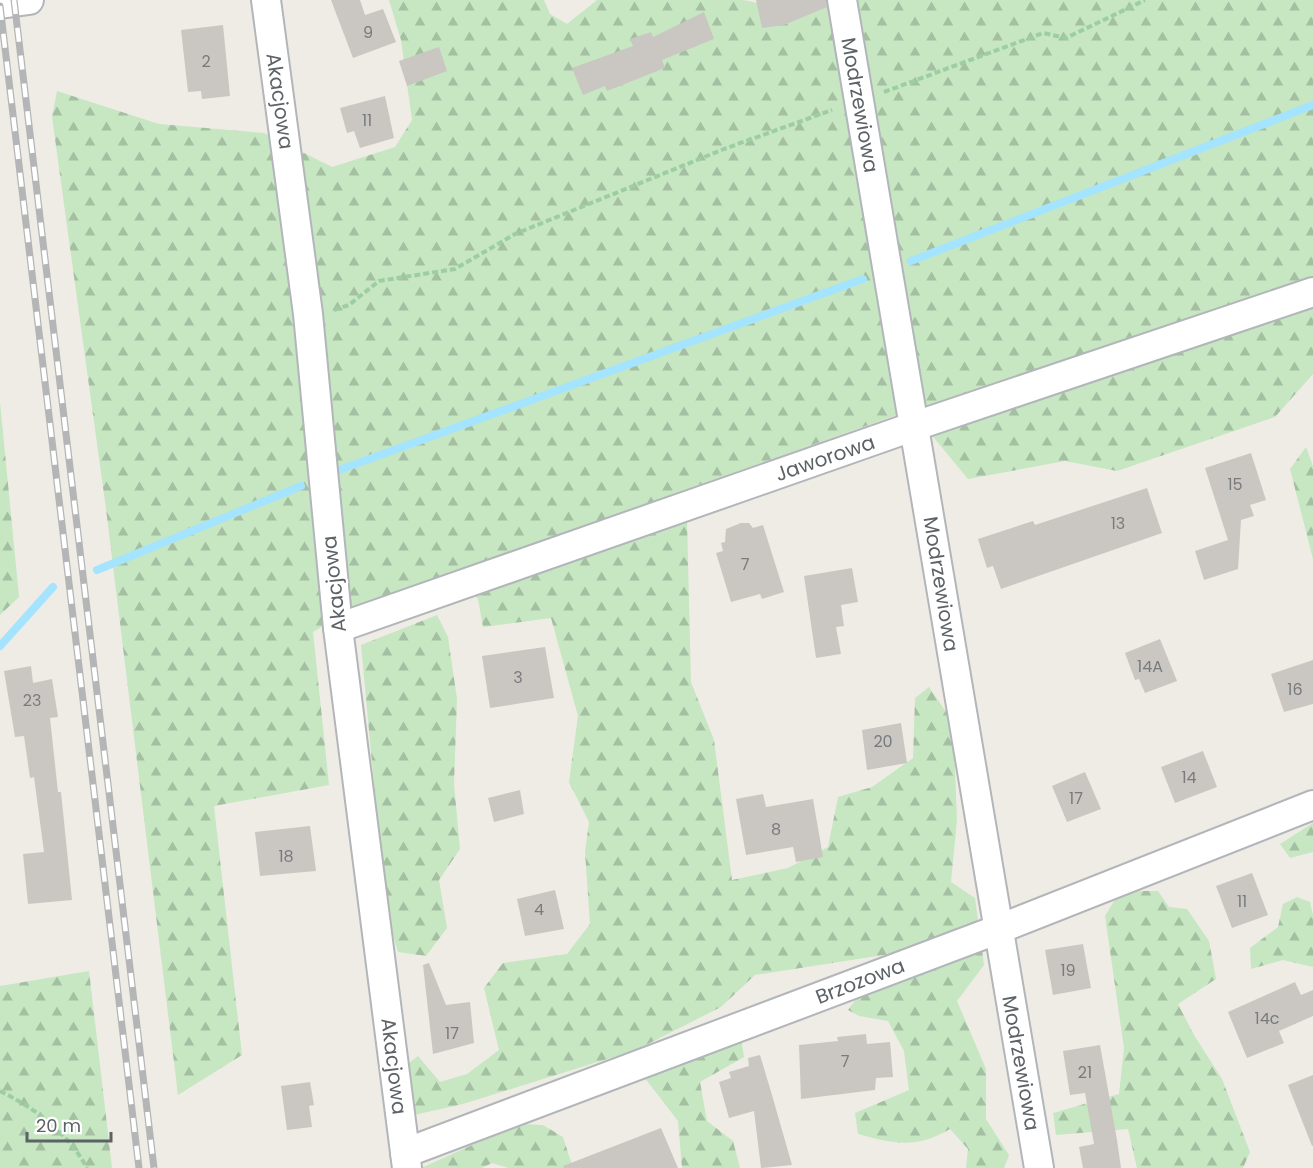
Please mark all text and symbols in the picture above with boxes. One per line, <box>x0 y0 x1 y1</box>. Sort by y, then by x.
house number: 9 <box>363 21 373 44</box>
street label: Modrzewiowa <box>834 35 886 175</box>
house number: 2 <box>201 50 211 73</box>
street label: Akacjowa <box>259 51 301 151</box>
house number: 11 <box>362 109 372 132</box>
street label: Jaworowa <box>772 428 878 488</box>
house number: 15 <box>1227 473 1243 496</box>
house number: 13 <box>1111 512 1125 535</box>
street label: Modrzewiowa <box>916 514 966 654</box>
street label: Akacjowa <box>315 534 353 634</box>
house number: 7 <box>741 553 750 576</box>
house number: 14A <box>1137 655 1163 678</box>
house number: 3 <box>513 666 523 689</box>
house number: 16 <box>1287 678 1303 701</box>
house number: 23 <box>23 689 41 712</box>
house number: 20 <box>873 730 893 753</box>
house number: 14 <box>1181 766 1197 789</box>
house number: 17 <box>1069 787 1083 810</box>
house number: 8 <box>771 818 781 841</box>
house number: 18 <box>278 845 294 868</box>
house number: 11 <box>1237 890 1247 913</box>
house number: 4 <box>534 898 544 921</box>
street label: Brzozowa <box>811 951 909 1011</box>
house number: 19 <box>1060 959 1076 982</box>
street label: Modrzewiowa <box>995 993 1047 1133</box>
house number: 14c <box>1255 1007 1280 1030</box>
street label: Akacjowa <box>374 1016 414 1116</box>
house number: 17 <box>445 1022 459 1045</box>
house number: 7 <box>841 1050 850 1073</box>
house number: 21 <box>1078 1061 1092 1084</box>
scale bar <box>27 1105 111 1143</box>
text: 20 m <box>36 1113 81 1138</box>

